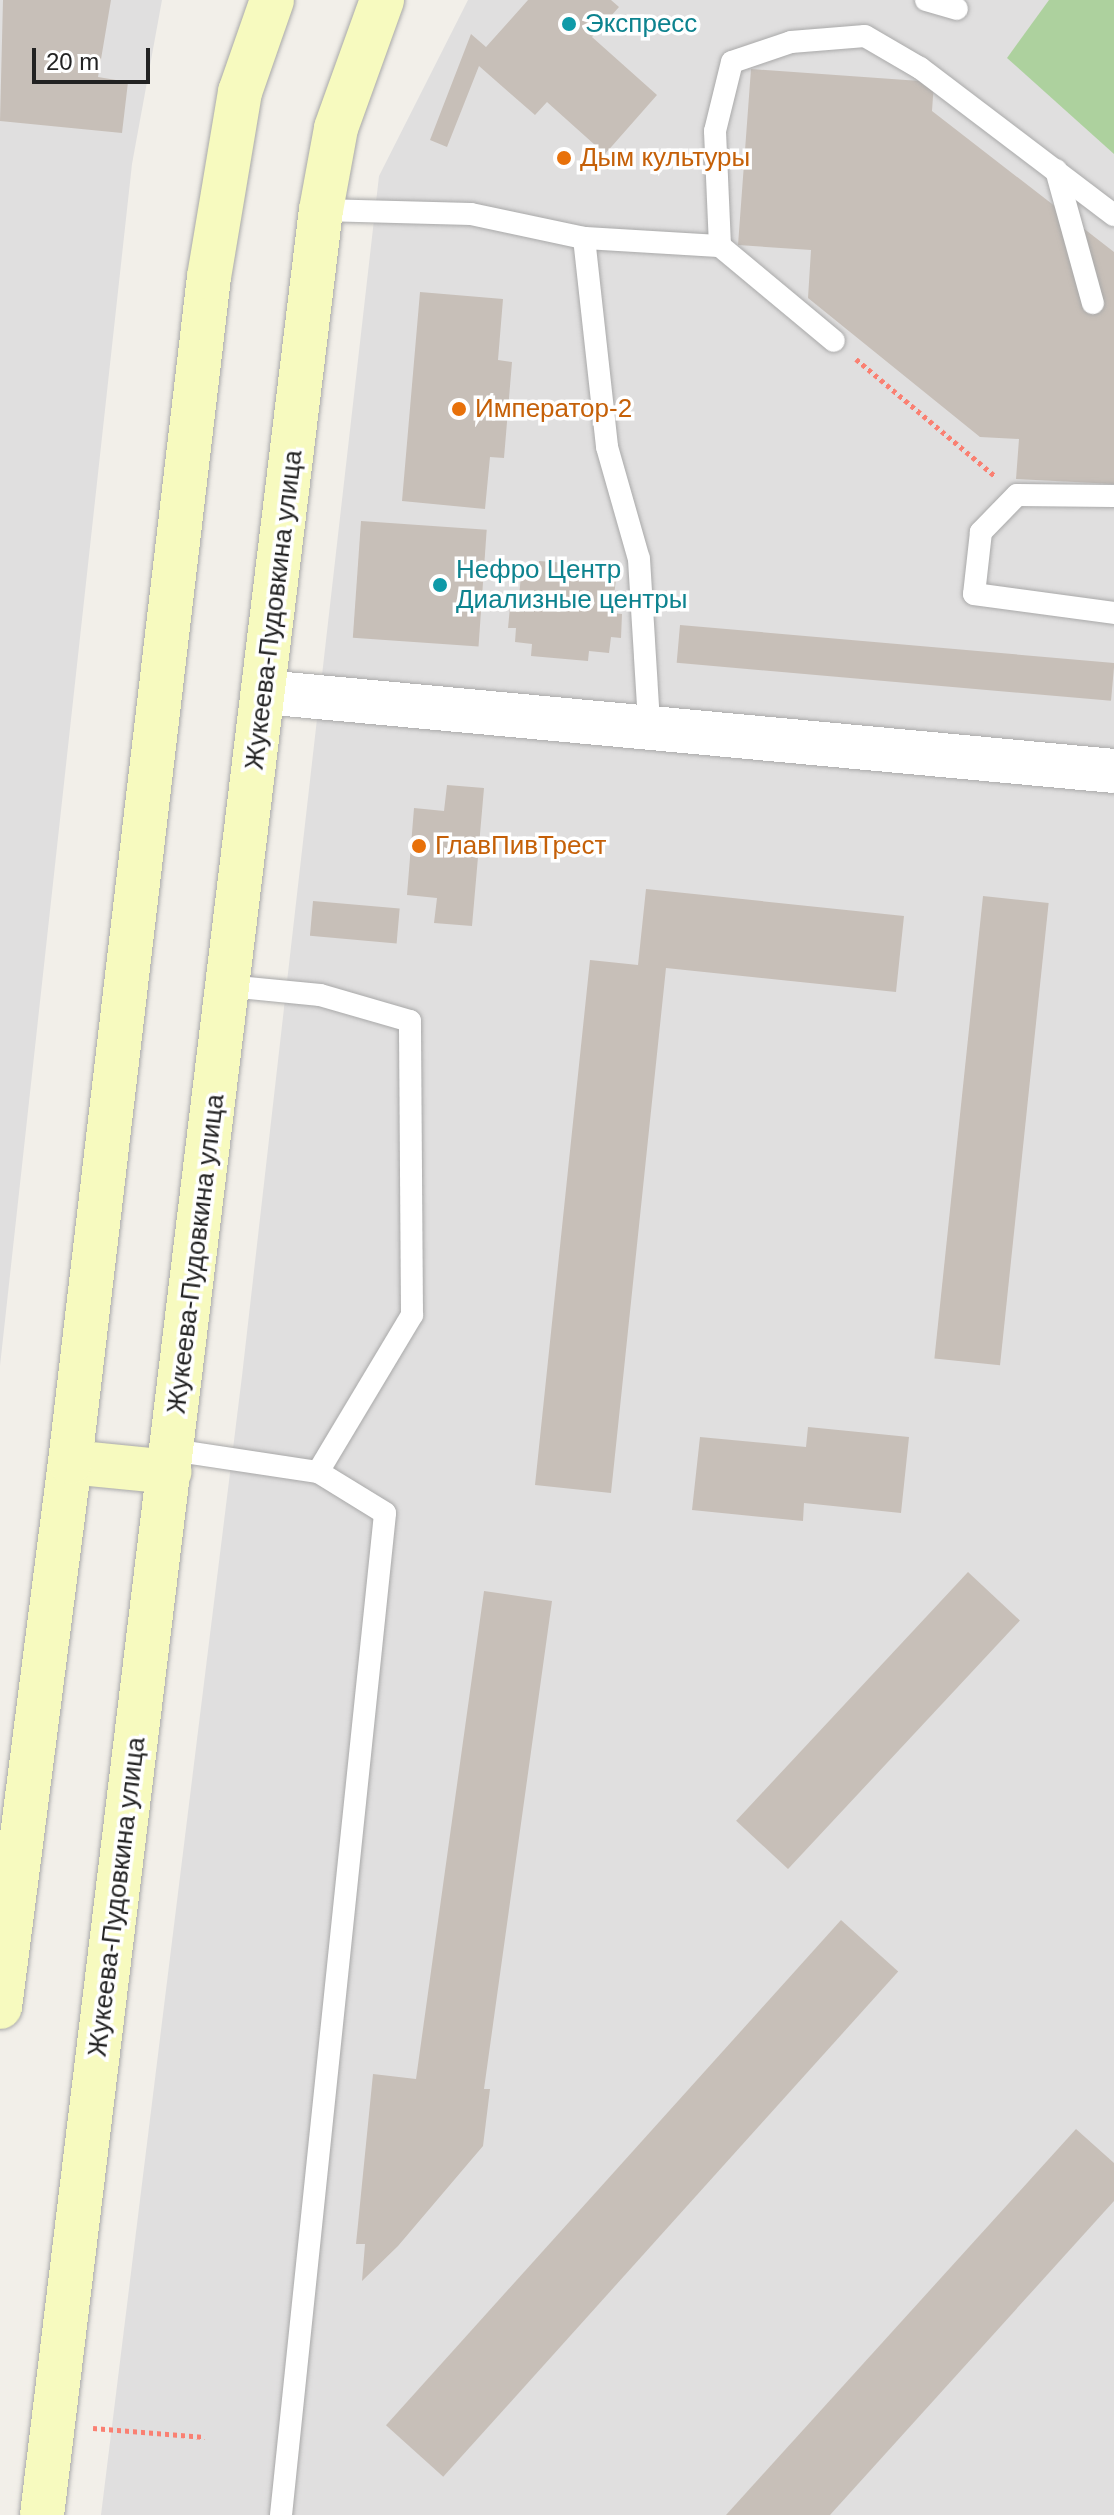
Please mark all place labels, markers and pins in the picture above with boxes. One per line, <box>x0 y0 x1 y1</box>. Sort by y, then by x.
place label: Экспресс <box>585 8 697 40</box>
marker: Экспресс <box>560 15 578 33</box>
place label: Дым культуры <box>580 142 750 174</box>
marker: Дым культуры <box>555 149 573 167</box>
place label: Император-2 <box>475 393 632 425</box>
marker: Император-2 <box>450 400 468 418</box>
place label: Нефро Центр Диализные центры <box>456 554 687 616</box>
marker: Нефро Центр Диализные центры <box>431 576 449 594</box>
place label: ГлавПивТрест <box>435 830 606 862</box>
marker: ГлавПивТрест <box>410 837 428 855</box>

